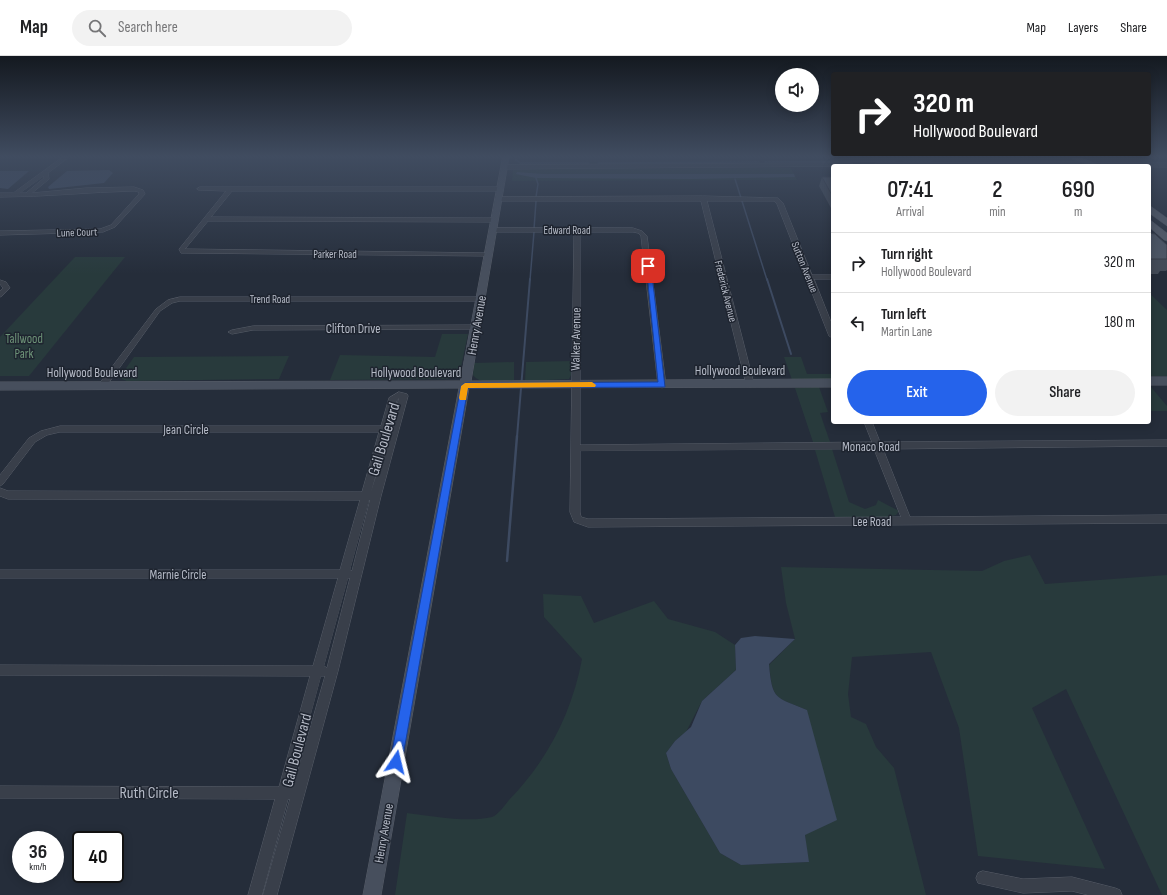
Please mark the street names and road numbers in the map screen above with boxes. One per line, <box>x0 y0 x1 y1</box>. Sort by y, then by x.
street label: Edward Road <box>544 224 591 237</box>
street label: Lune Court <box>57 225 98 240</box>
street label: Sutton Avenue <box>788 240 821 295</box>
street label: Parker Road <box>313 248 357 261</box>
street label: Frederick Avenue <box>712 259 739 323</box>
street label: Trend Road <box>250 293 291 306</box>
street label: Henry Avenue <box>464 294 490 356</box>
street label: Walker Avenue <box>567 307 585 371</box>
street label: Clifton Drive <box>326 321 380 337</box>
street label: Hollywood Boulevard <box>695 363 785 379</box>
street label: Hollywood Boulevard <box>47 365 137 381</box>
street label: Hollywood Boulevard <box>371 365 461 381</box>
street label: Gail Boulevard <box>364 401 405 478</box>
street label: Jean Circle <box>162 422 209 438</box>
street label: Monaco Road <box>842 439 900 455</box>
street label: Lee Road <box>853 514 891 530</box>
street label: Marnie Circle <box>150 567 206 583</box>
street label: Gail Boulevard <box>279 711 316 789</box>
street label: Ruth Circle <box>119 784 179 803</box>
street label: Henry Avenue <box>371 802 397 864</box>

